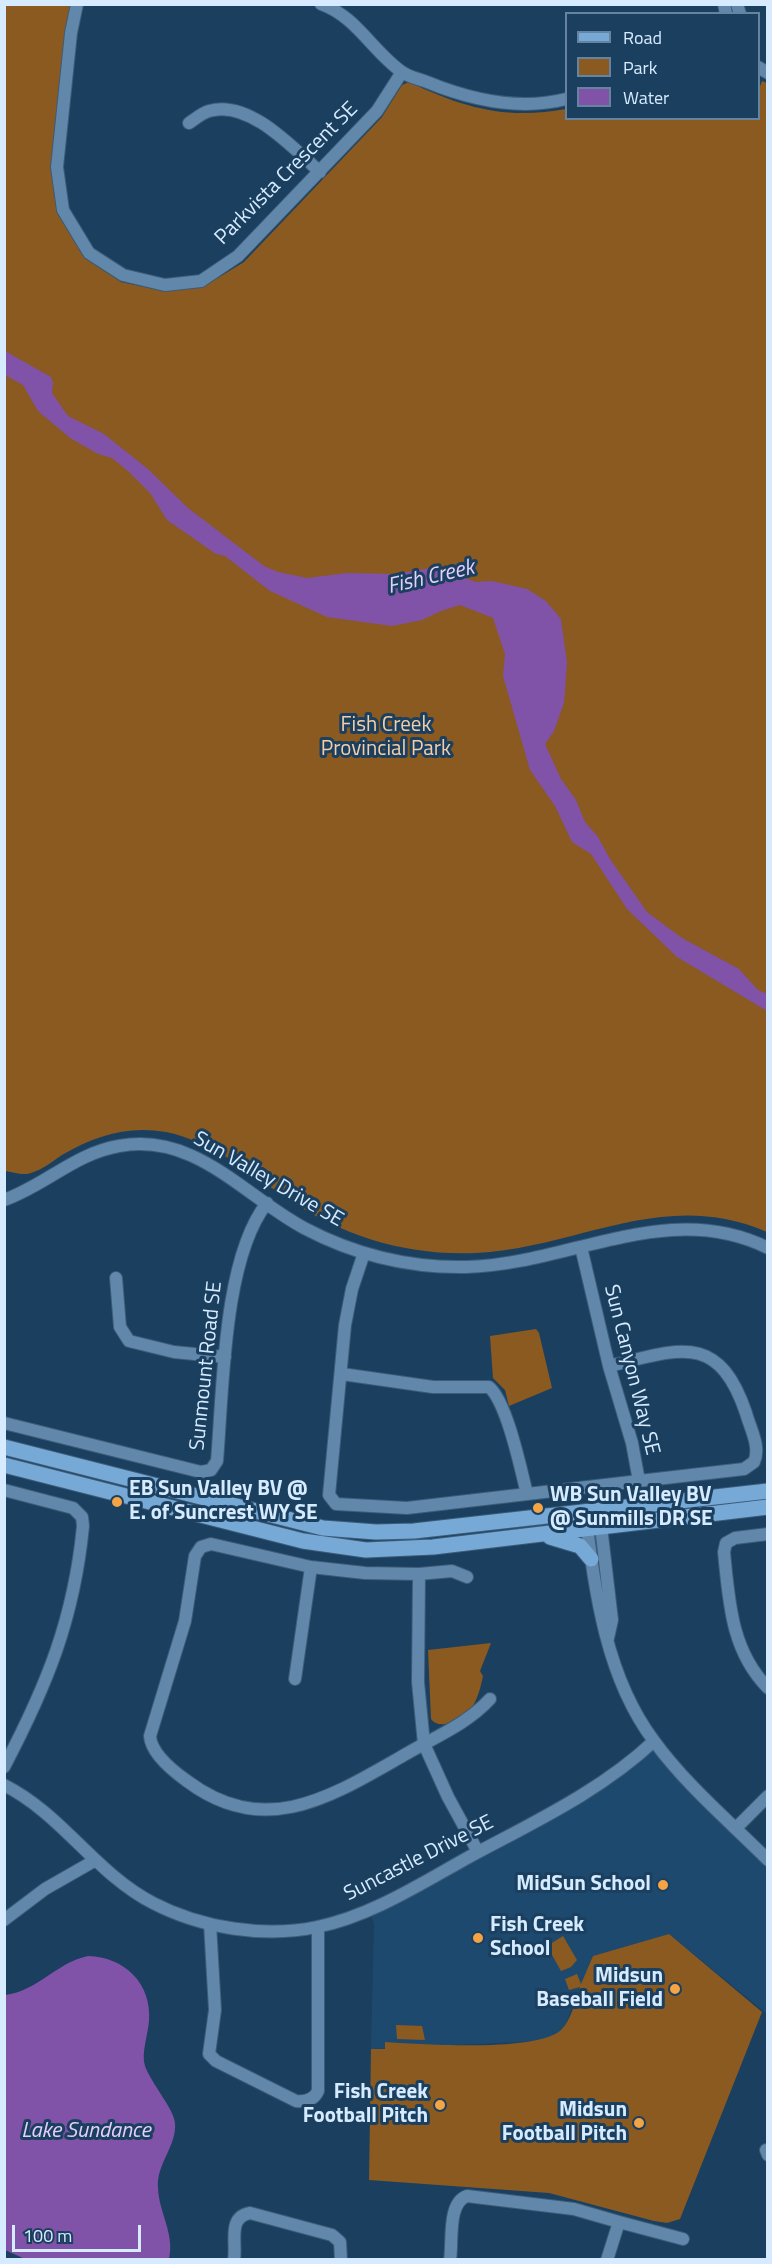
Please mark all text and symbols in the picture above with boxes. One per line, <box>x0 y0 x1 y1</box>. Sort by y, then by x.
legend <box>565 12 760 120</box>
text: Road <box>623 24 662 51</box>
text: Park <box>623 54 657 81</box>
text: Water <box>623 84 669 111</box>
street label: Parkvista Crescent SE <box>210 97 364 251</box>
water label: Fish Creek <box>385 555 477 601</box>
park label: Fish Creek Provincial Park <box>321 713 451 763</box>
street label: Sun Valley Drive SE <box>189 1127 347 1233</box>
street label: Sunmount Road SE <box>186 1280 228 1452</box>
street label: Sun Canyon Way SE <box>598 1282 664 1458</box>
place label: EB Sun Valley BV @ E. of Suncrest WY SE <box>129 1477 318 1527</box>
place label: WB Sun Valley BV @ Sunmills DR SE <box>550 1483 713 1533</box>
marker: EB Sun Valley BV @ E. of Suncrest WY SE <box>110 1495 124 1509</box>
marker: WB Sun Valley BV @ Sunmills DR SE <box>531 1501 545 1515</box>
street label: Suncastle Drive SE <box>340 1810 498 1908</box>
place label: MidSun School <box>516 1872 651 1898</box>
marker: MidSun School <box>656 1878 670 1892</box>
place label: Fish Creek School <box>490 1913 584 1963</box>
marker: Fish Creek School <box>471 1931 485 1945</box>
place label: Midsun Baseball Field <box>536 1964 663 2014</box>
marker: Midsun Baseball Field <box>668 1982 682 1996</box>
place label: Fish Creek Football Pitch <box>303 2080 428 2130</box>
marker: Fish Creek Football Pitch <box>433 2098 447 2112</box>
place label: Midsun Football Pitch <box>502 2098 627 2148</box>
marker: Midsun Football Pitch <box>632 2116 646 2130</box>
water label: Lake Sundance <box>21 2119 151 2145</box>
scale bar <box>15 2213 144 2251</box>
text: 100 m <box>23 2222 72 2249</box>

